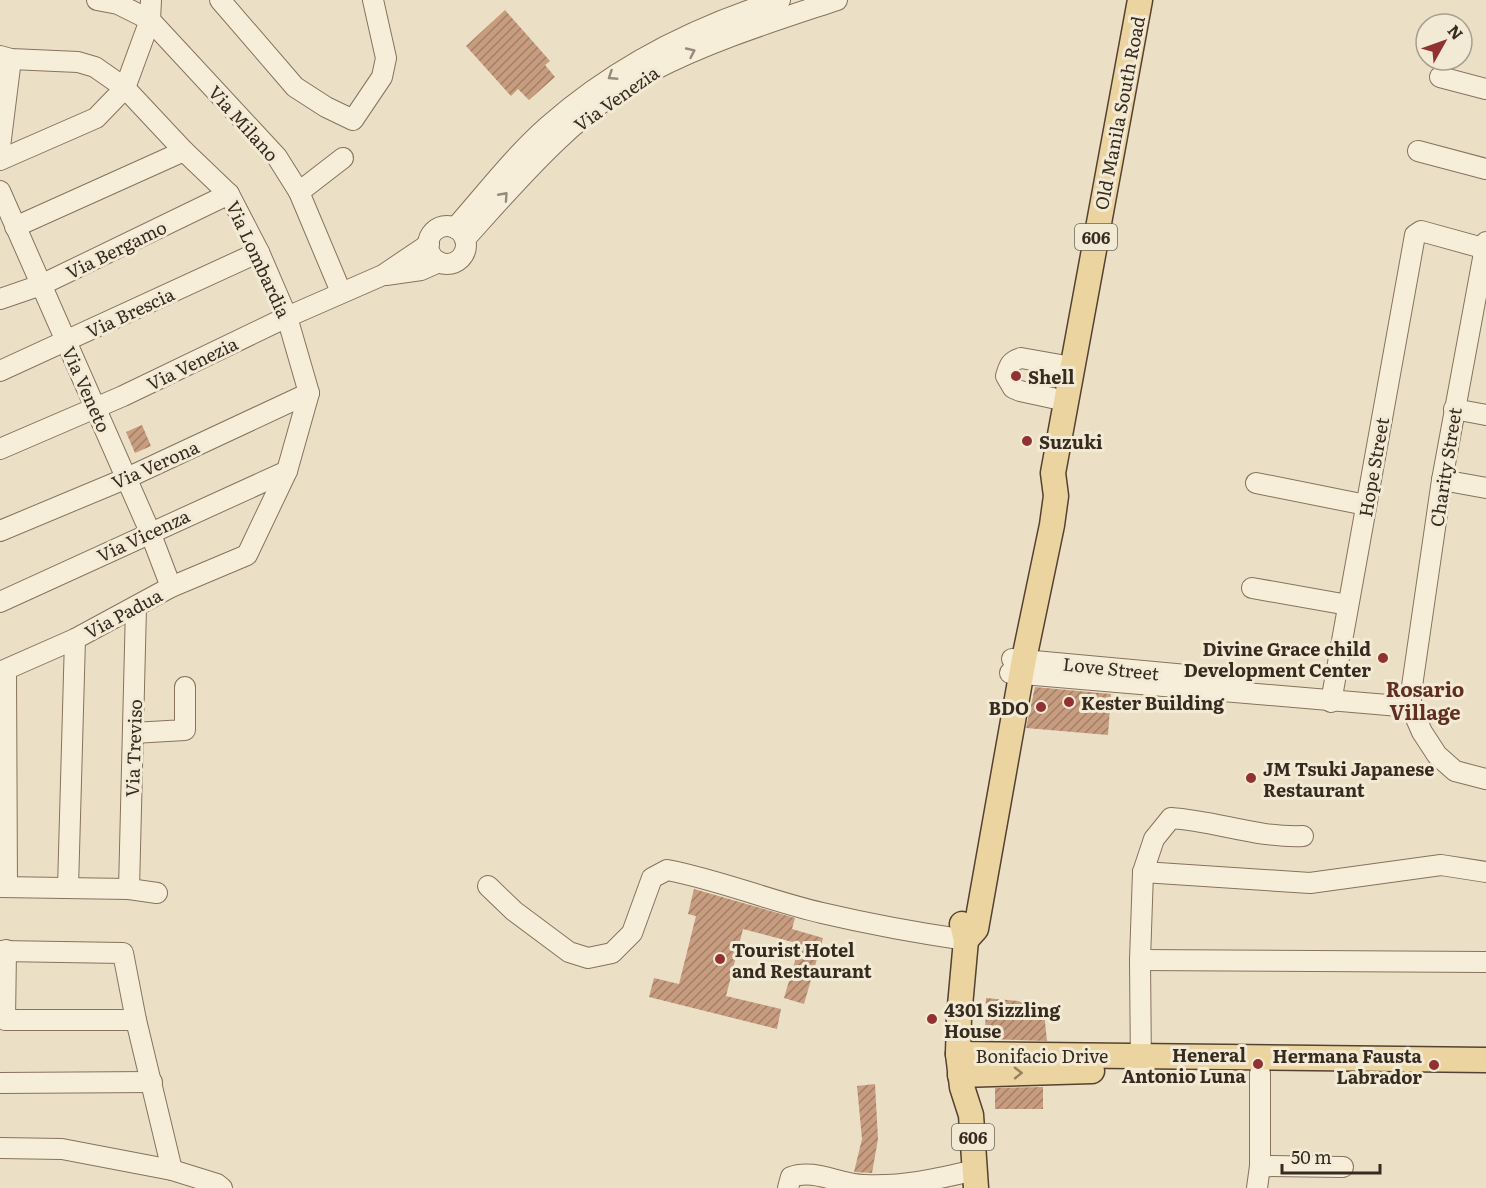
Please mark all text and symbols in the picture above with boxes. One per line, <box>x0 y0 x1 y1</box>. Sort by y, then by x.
north arrow <box>1414 12 1474 72</box>
street label: Old Manila South Road <box>1087 14 1151 212</box>
text: N <box>1443 19 1470 45</box>
one-way arrow <box>684 48 695 60</box>
street label: Via Venezia <box>568 59 664 137</box>
one-way arrow <box>608 68 618 80</box>
street label: Via Milano <box>202 79 286 167</box>
one-way arrow <box>497 192 508 202</box>
street label: Via Lombardia <box>220 196 298 322</box>
street label: Via Bergamo <box>61 213 171 285</box>
road number: 606 <box>1075 224 1117 250</box>
street label: Via Brescia <box>81 280 179 344</box>
street label: Via Venezia <box>142 329 242 397</box>
street label: Via Veneto <box>56 342 118 436</box>
place label: Shell <box>1028 363 1075 390</box>
marker: Shell <box>1009 369 1023 383</box>
street label: Charity Street <box>1422 405 1468 529</box>
street label: Hope Street <box>1351 414 1395 519</box>
place label: Suzuki <box>1039 428 1103 455</box>
street label: Via Verona <box>107 433 203 495</box>
marker: Suzuki <box>1020 434 1034 448</box>
street label: Via Vicenza <box>92 502 194 568</box>
street label: Via Padua <box>79 581 167 645</box>
place label: Divine Grace child Development Center <box>1184 635 1371 683</box>
street label: Love Street <box>1062 650 1161 687</box>
marker: Divine Grace child Development Center <box>1376 651 1390 665</box>
district label: Rosario Village <box>1386 673 1464 726</box>
place label: Kester Building <box>1081 689 1225 716</box>
place label: BDO <box>989 694 1029 721</box>
marker: Kester Building <box>1062 695 1076 709</box>
street label: Via Treviso <box>118 699 148 797</box>
marker: BDO <box>1034 700 1048 714</box>
place label: JM Tsuki Japanese Restaurant <box>1263 755 1434 803</box>
marker: JM Tsuki Japanese Restaurant <box>1244 771 1258 785</box>
place label: Tourist Hotel and Restaurant <box>732 936 872 984</box>
marker: Tourist Hotel and Restaurant <box>713 952 727 966</box>
place label: 4301 Sizzling House <box>944 996 1061 1044</box>
marker: 4301 Sizzling House <box>925 1012 939 1026</box>
place label: Heneral Antonio Luna <box>1122 1041 1247 1089</box>
street label: Bonifacio Drive <box>976 1042 1108 1069</box>
place label: Hermana Fausta Labrador <box>1273 1042 1423 1090</box>
marker: Heneral Antonio Luna <box>1251 1057 1265 1071</box>
marker: Hermana Fausta Labrador <box>1427 1058 1441 1072</box>
one-way arrow <box>1014 1067 1023 1079</box>
road number: 606 <box>952 1124 994 1150</box>
scale bar <box>1282 1137 1380 1175</box>
text: 50 m <box>1291 1143 1332 1170</box>

